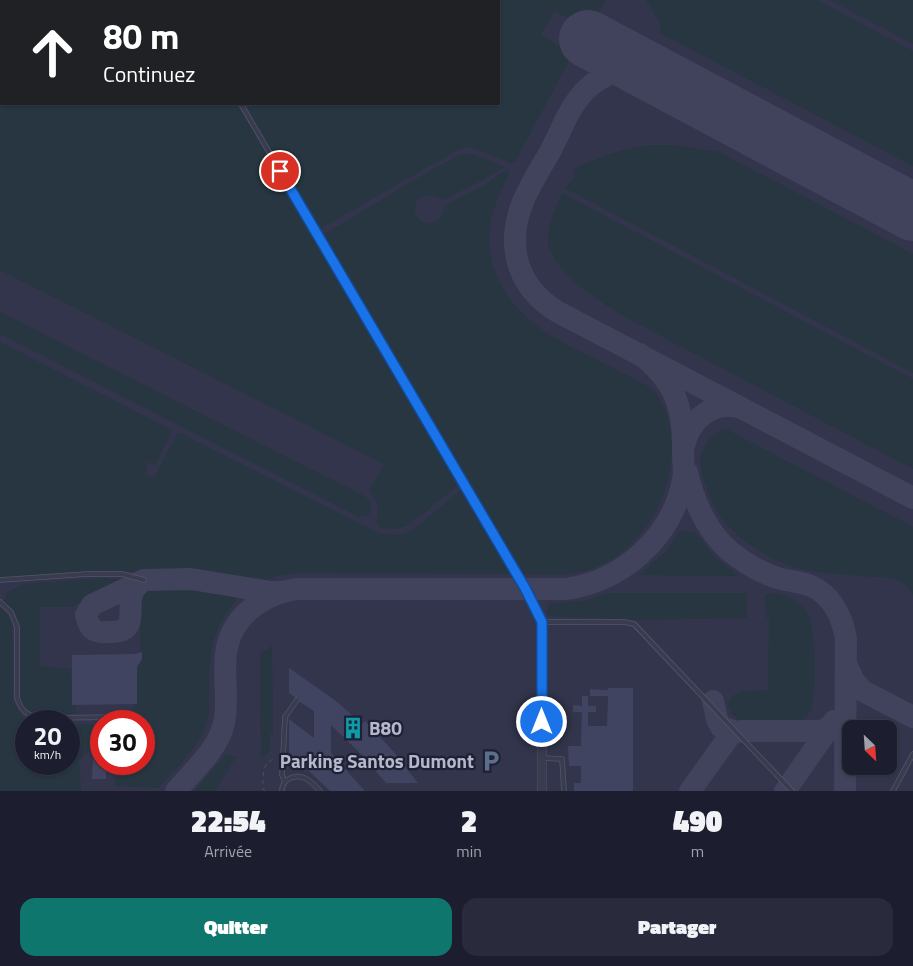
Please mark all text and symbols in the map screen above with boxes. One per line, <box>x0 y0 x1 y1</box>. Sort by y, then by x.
text: 80 m <box>103 9 179 63</box>
icon: ahead <box>20 20 85 85</box>
text: Continuez <box>103 57 195 91</box>
pin <box>259 150 301 192</box>
icon: arrive <box>266 157 294 185</box>
position arrow <box>515 695 567 747</box>
speed limit sign: 30 <box>90 710 155 775</box>
place label: B80 <box>369 713 402 742</box>
building icon: B80 <box>340 715 366 741</box>
text: 20 <box>33 717 62 755</box>
north arrow <box>842 720 898 775</box>
map controls <box>842 720 897 775</box>
text: km/h <box>34 745 61 764</box>
place label: Parking Santos Dumont <box>280 746 474 775</box>
parking icon: Parking Santos Dumont <box>478 748 504 774</box>
text: 22:54 <box>191 798 265 844</box>
text: 2 <box>461 798 477 844</box>
text: 490 <box>673 798 722 844</box>
text: Arrivée <box>204 839 252 863</box>
text: min <box>456 839 482 863</box>
text: m <box>691 839 704 863</box>
button: Quitter <box>20 898 452 956</box>
button: Partager <box>462 898 893 956</box>

